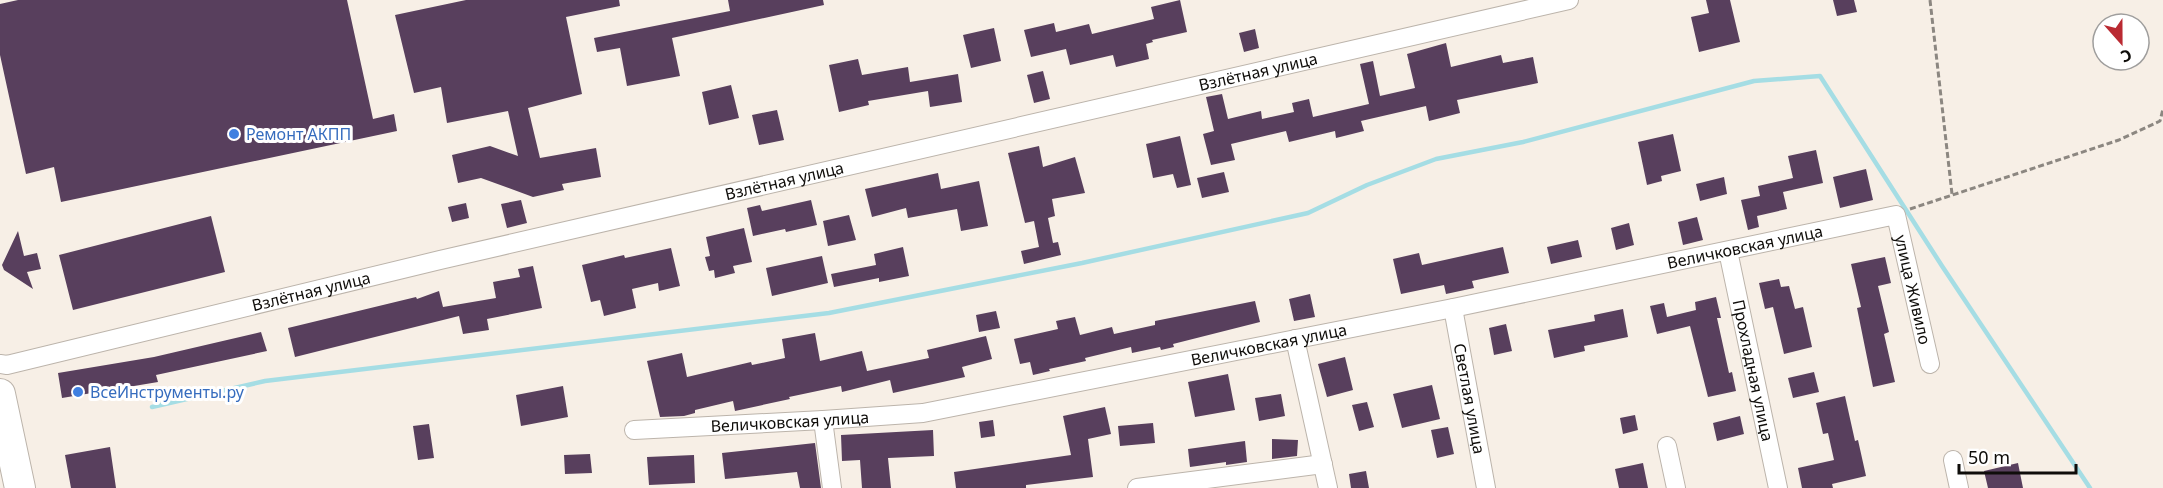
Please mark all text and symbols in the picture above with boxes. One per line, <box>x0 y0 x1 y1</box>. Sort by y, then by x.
north arrow <box>2091 12 2151 72</box>
text: С <box>2118 44 2135 68</box>
street label: Взлётная улица <box>1196 47 1320 96</box>
place label: Ремонт АКПП <box>246 123 351 145</box>
marker: Ремонт АКПП <box>227 127 241 141</box>
street label: Взлётная улица <box>723 156 846 205</box>
street label: Величковская улица <box>1665 220 1825 274</box>
street label: улица Живило <box>1890 233 1936 347</box>
street label: Взлётная улица <box>250 266 373 316</box>
street label: Прохладная улица <box>1728 297 1779 443</box>
street label: Величковская улица <box>1189 318 1349 371</box>
street label: Светлая улица <box>1449 341 1491 456</box>
place label: ВсеИнструменты.ру <box>90 381 245 403</box>
marker: ВсеИнструменты.ру <box>71 385 85 399</box>
street label: Величковская улица <box>710 406 870 437</box>
scale bar <box>1959 437 2076 475</box>
text: 50 m <box>1968 445 2010 469</box>

